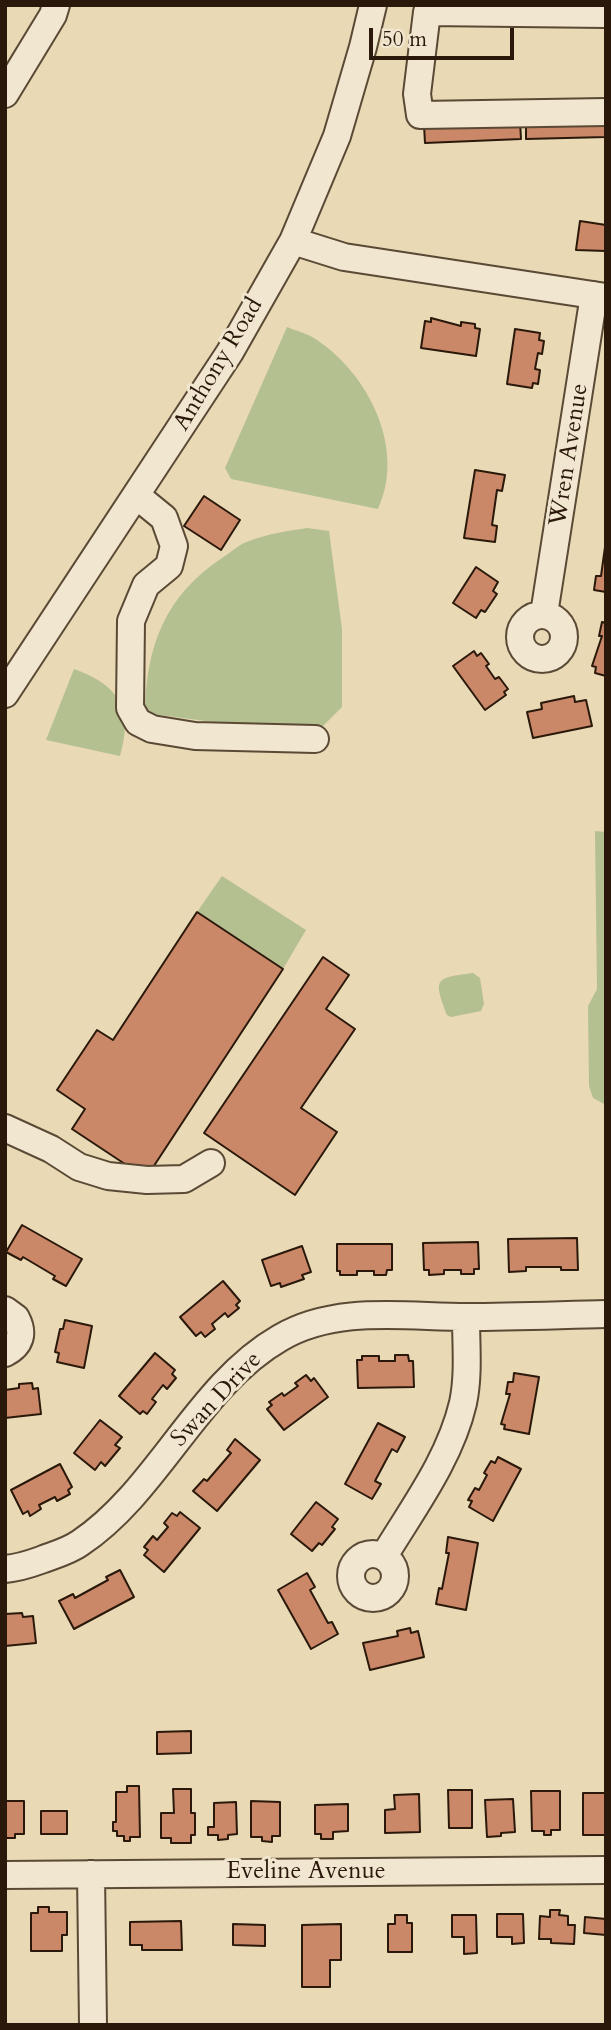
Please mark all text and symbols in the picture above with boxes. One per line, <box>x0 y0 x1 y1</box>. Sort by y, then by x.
scale bar <box>373 14 518 58</box>
text: 50 m <box>382 25 427 54</box>
street label: Anthony Road <box>168 293 270 437</box>
street label: Wren Avenue <box>545 382 595 528</box>
street label: Swan Drive <box>166 1346 268 1454</box>
street label: Eveline Avenue <box>226 1858 386 1886</box>

